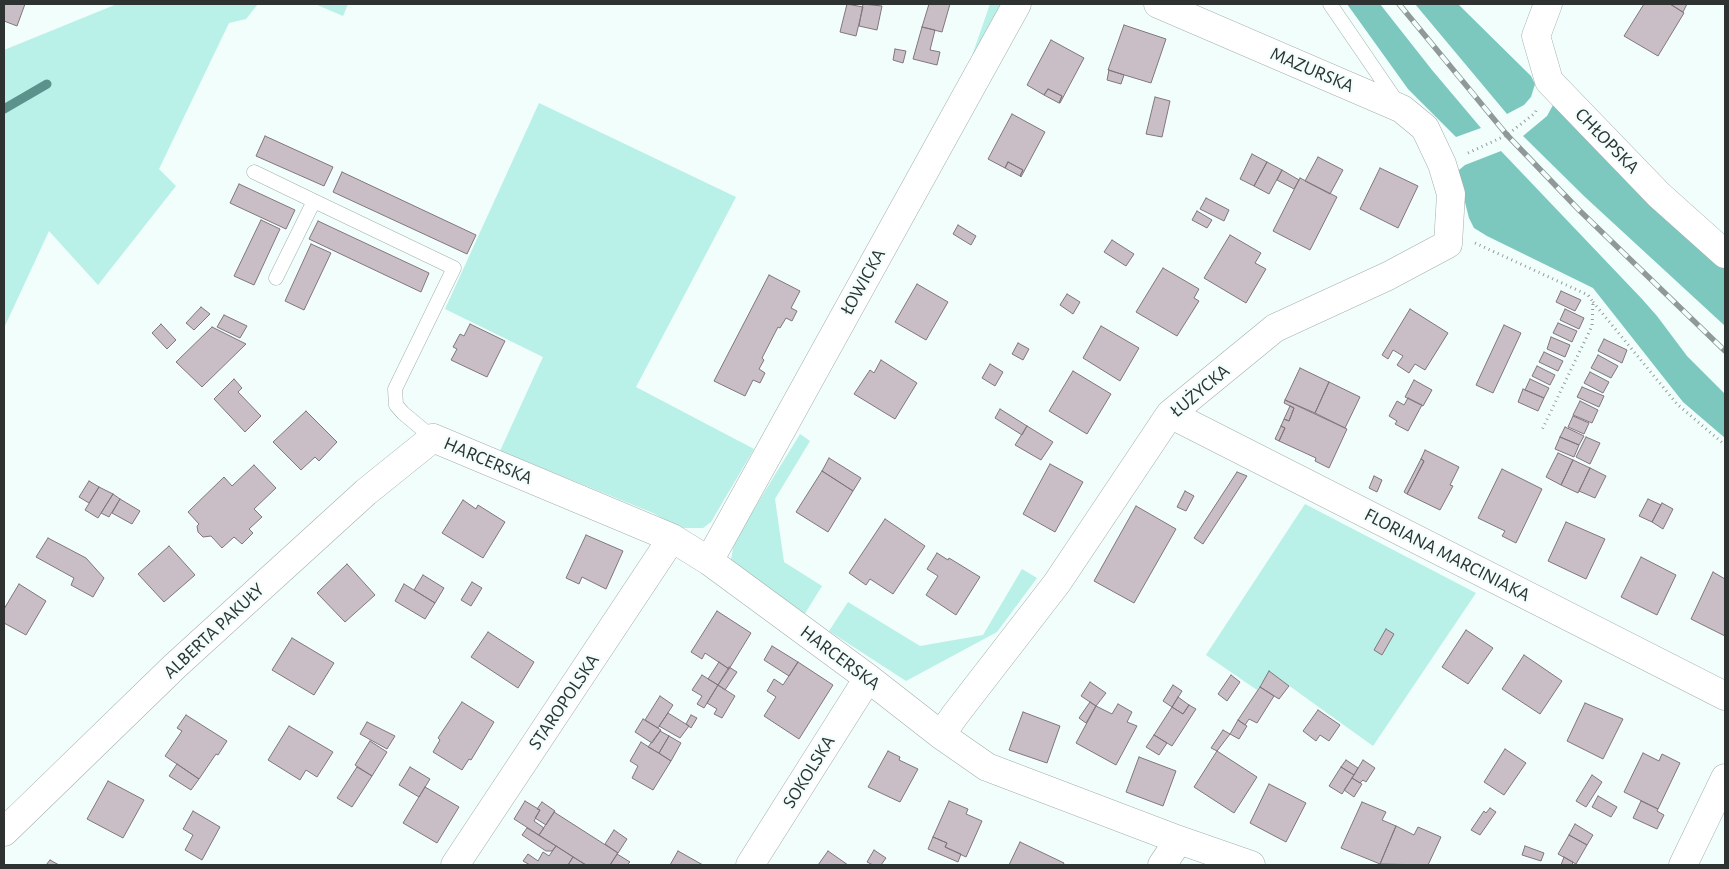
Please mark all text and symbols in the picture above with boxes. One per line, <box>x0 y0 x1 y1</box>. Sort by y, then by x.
street label: MAZURSKA <box>1267 42 1357 98</box>
street label: CHŁOPSKA <box>1570 103 1644 179</box>
street label: ŁOWICKA <box>836 245 890 319</box>
street label: ŁUŻYCKA <box>1166 360 1234 422</box>
street label: HARCERSKA <box>440 432 536 490</box>
street label: FLORIANA MARCINIAKA <box>1360 503 1534 607</box>
street label: ALBERTA PAKUŁY <box>159 578 269 684</box>
street label: HARCERSKA <box>796 621 884 695</box>
street label: STAROPOLSKA <box>524 650 604 754</box>
street label: SOKOLSKA <box>778 731 840 813</box>

